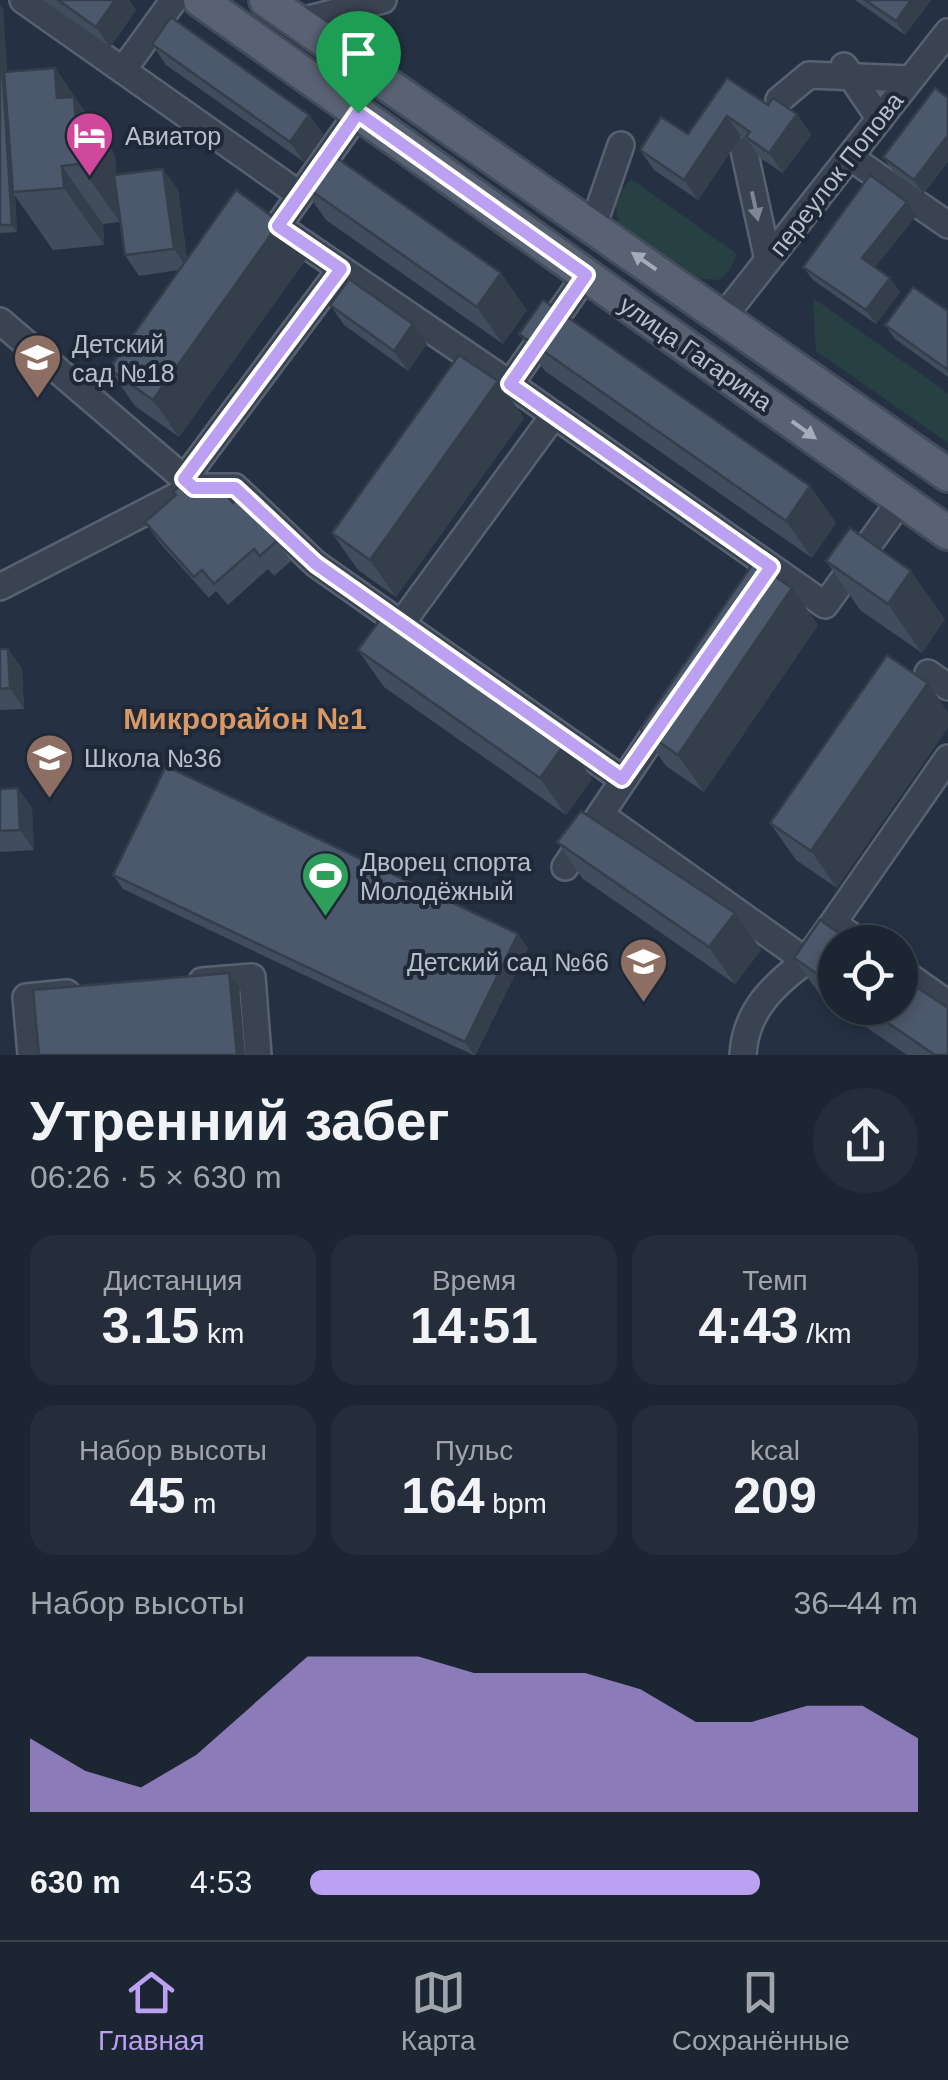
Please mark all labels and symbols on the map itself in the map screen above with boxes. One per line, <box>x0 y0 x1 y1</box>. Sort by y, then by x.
pin <box>316 11 401 114</box>
street label: переулок Попова <box>763 87 909 261</box>
hotel icon: Авиатор <box>64 110 116 178</box>
place label: Авиатор <box>125 122 221 150</box>
one-way arrow <box>748 190 763 221</box>
one-way arrow <box>630 252 657 271</box>
street label: улица Гагарина <box>614 290 778 416</box>
place label: Детский сад №18 <box>72 330 175 387</box>
school or university icon: Детский сад №18 <box>11 332 63 400</box>
one-way arrow <box>791 420 817 439</box>
district label: Микрорайон №1 <box>123 702 367 735</box>
school or university icon: Школа №36 <box>23 732 75 800</box>
place label: Школа №36 <box>84 744 222 772</box>
place label: Дворец спорта Молодёжный <box>360 848 531 905</box>
sports icon: Дворец спорта Молодёжный <box>299 850 351 918</box>
school or university icon: Детский сад №66 <box>618 936 670 1004</box>
place label: Детский сад №66 <box>407 948 609 976</box>

